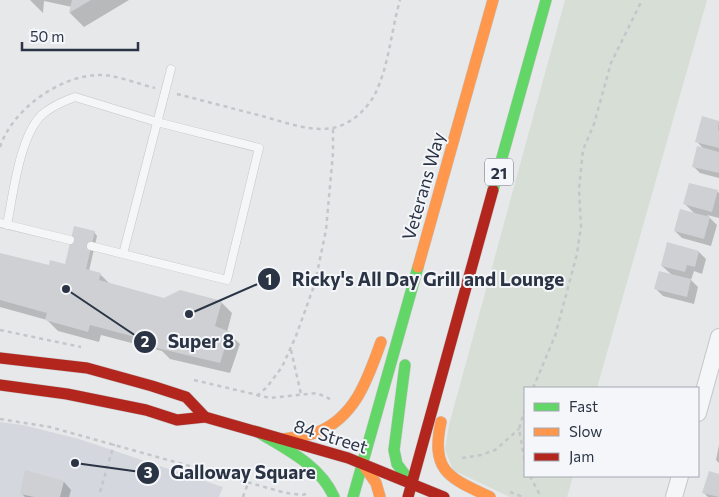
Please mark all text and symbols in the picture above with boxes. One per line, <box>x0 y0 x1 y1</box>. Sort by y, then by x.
scale bar <box>22 20 139 52</box>
text: 50 m <box>30 27 64 45</box>
street label: Veterans Way <box>397 129 449 243</box>
road number: 21 <box>485 158 513 186</box>
callout: Ricky's All Day Grill and Lounge <box>257 262 574 296</box>
text: Ricky's All Day Grill and Lounge <box>292 267 564 290</box>
text: 1 <box>266 270 272 288</box>
callout: Super 8 <box>132 325 244 359</box>
text: Super 8 <box>168 329 234 352</box>
text: 2 <box>141 332 149 350</box>
legend <box>524 387 699 477</box>
text: Fast <box>569 397 598 415</box>
street label: 84 Street <box>291 414 371 458</box>
text: Slow <box>569 422 602 440</box>
text: Jam <box>569 447 594 465</box>
callout: Galloway Square <box>135 456 326 490</box>
text: Galloway Square <box>170 460 316 483</box>
text: 3 <box>144 463 153 481</box>

